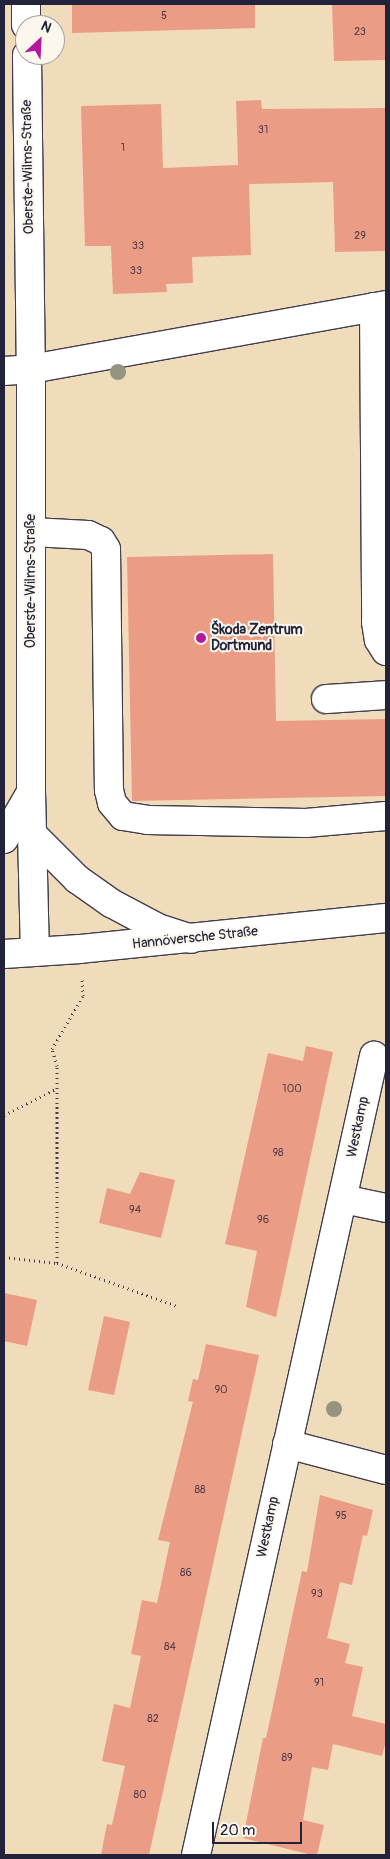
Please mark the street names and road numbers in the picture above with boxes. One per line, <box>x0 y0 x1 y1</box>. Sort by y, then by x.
street label: Oberste-Wilms-Straße <box>18 100 38 234</box>
street label: Oberste-Wilms-Straße <box>23 514 39 648</box>
street label: Hannöversche Straße <box>131 923 259 953</box>
street label: Westkamp <box>343 1095 373 1159</box>
street label: Westkamp <box>253 1495 283 1559</box>

